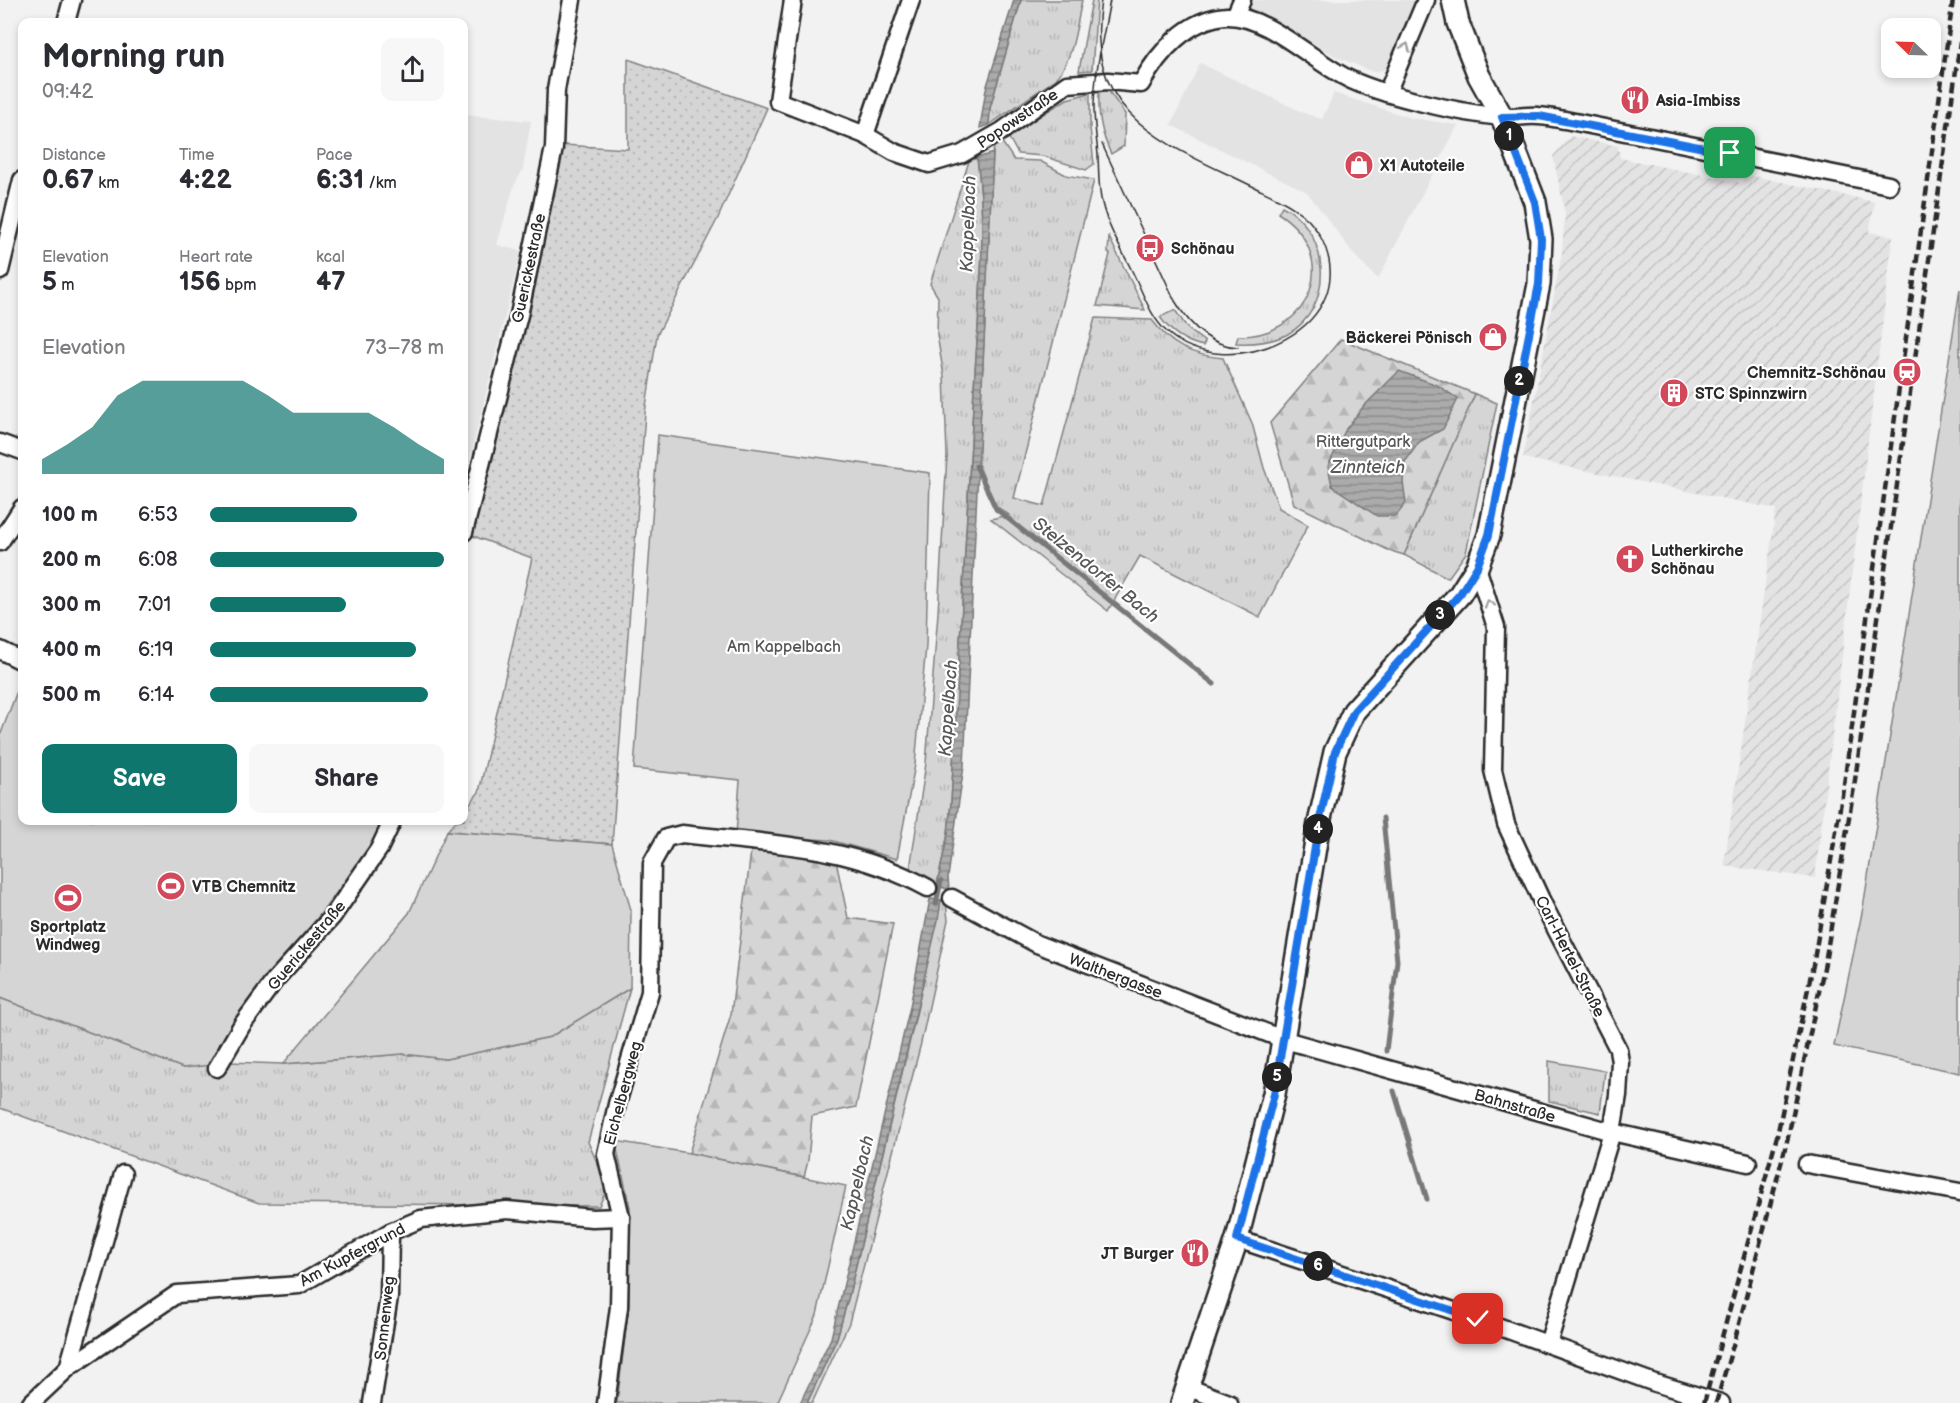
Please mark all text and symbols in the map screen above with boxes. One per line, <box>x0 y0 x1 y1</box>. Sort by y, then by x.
north arrow <box>1881 18 1941 78</box>
map controls <box>1881 18 1941 78</box>
text: Morning run <box>42 37 225 77</box>
button: share <box>381 38 444 101</box>
one-way arrow <box>1399 42 1411 53</box>
text: 09:42 <box>42 80 93 104</box>
restaurant icon: Asia-Imbiss <box>1619 84 1651 116</box>
street label: Popowstraße <box>974 85 1062 153</box>
place label: Asia-Imbiss <box>1655 92 1741 111</box>
pin: 1 <box>1494 121 1524 151</box>
text: 1 <box>1506 126 1512 145</box>
pin <box>1704 127 1755 178</box>
icon: arrive <box>1713 136 1746 169</box>
text: Distance <box>42 146 106 165</box>
text: Time <box>179 146 214 165</box>
text: Pace <box>316 146 352 165</box>
shop icon: X1 Autoteile <box>1343 149 1375 181</box>
place label: X1 Autoteile <box>1380 157 1465 176</box>
text: 0.67 <box>42 165 94 196</box>
text: 4:22 <box>179 165 232 196</box>
text: 6:31 <box>316 165 364 196</box>
text: km <box>94 174 119 193</box>
text: /km <box>364 174 397 193</box>
water label: Kappelbach <box>956 175 981 273</box>
street label: Guerickestraße <box>509 211 550 325</box>
bus stop icon: Schönau <box>1134 232 1166 264</box>
place label: Schönau <box>1171 240 1234 259</box>
text: Elevation <box>42 248 109 267</box>
text: Heart rate <box>179 248 253 267</box>
text: kcal <box>316 248 345 267</box>
text: 5 <box>42 267 57 298</box>
text: 156 <box>179 267 221 298</box>
text: 47 <box>316 267 346 298</box>
text: m <box>57 276 75 295</box>
text: bpm <box>221 276 257 295</box>
shop icon: Bäckerei Pönisch <box>1477 321 1509 353</box>
place label: Bäckerei Pönisch <box>1345 329 1472 348</box>
text: Elevation <box>42 336 125 360</box>
text: 73–78 m <box>365 336 444 360</box>
station icon: Chemnitz-Schönau <box>1891 356 1923 388</box>
place label: Chemnitz-Schönau <box>1747 364 1886 383</box>
pin: 2 <box>1504 366 1534 396</box>
text: 2 <box>1514 371 1524 390</box>
building icon: STC Spinnzwirn <box>1658 377 1690 409</box>
place label: STC Spinnzwirn <box>1695 385 1807 404</box>
park label: Rittergutpark <box>1316 433 1410 452</box>
water label: Zinnteich <box>1330 457 1405 478</box>
text: 100 m <box>42 503 98 527</box>
text: 6:53 <box>138 503 178 527</box>
water label: Stelzendorfer Bach <box>1028 513 1163 628</box>
place label: Lutherkirche Schönau <box>1651 542 1744 579</box>
church icon: Lutherkirche Schönau <box>1614 543 1646 575</box>
text: 200 m <box>42 548 101 572</box>
text: 6:08 <box>138 548 178 572</box>
text: 300 m <box>42 593 101 617</box>
text: 7:01 <box>138 593 171 617</box>
one-way arrow <box>1484 599 1496 610</box>
pin: 3 <box>1425 600 1455 630</box>
text: 3 <box>1435 605 1445 624</box>
text: 400 m <box>42 638 101 662</box>
text: 6:19 <box>138 638 174 662</box>
park label: Am Kappelbach <box>727 638 841 657</box>
water label: Kappelbach <box>935 659 962 757</box>
text: 500 m <box>42 683 101 707</box>
text: 6:14 <box>138 683 174 707</box>
button: Save <box>42 744 237 813</box>
button: Share <box>249 744 444 813</box>
pin: 4 <box>1303 814 1333 844</box>
text: 4 <box>1313 819 1323 838</box>
sports icon: VTB Chemnitz <box>155 870 187 902</box>
place label: VTB Chemnitz <box>192 878 296 897</box>
sports icon: Sportplatz Windweg <box>52 882 84 914</box>
street label: Carl-Hertel-Straße <box>1531 893 1609 1021</box>
street label: Guerickestraße <box>264 897 351 995</box>
place label: Sportplatz Windweg <box>30 918 106 955</box>
street label: Walthergasse <box>1066 950 1165 1003</box>
street label: Eichelbergweg <box>600 1039 647 1148</box>
pin: 5 <box>1262 1062 1292 1092</box>
text: 5 <box>1272 1067 1282 1086</box>
street label: Bahnstraße <box>1472 1086 1558 1127</box>
water label: Kappelbach <box>836 1133 879 1233</box>
street label: Am Kupfergrund <box>297 1220 409 1291</box>
restaurant icon: JT Burger <box>1179 1237 1211 1269</box>
place label: JT Burger <box>1101 1245 1175 1264</box>
pin: 6 <box>1303 1251 1333 1281</box>
text: 6 <box>1313 1256 1323 1275</box>
street label: Sonnenweg <box>372 1275 399 1361</box>
pin <box>1452 1293 1503 1344</box>
icon: check <box>1461 1302 1494 1335</box>

